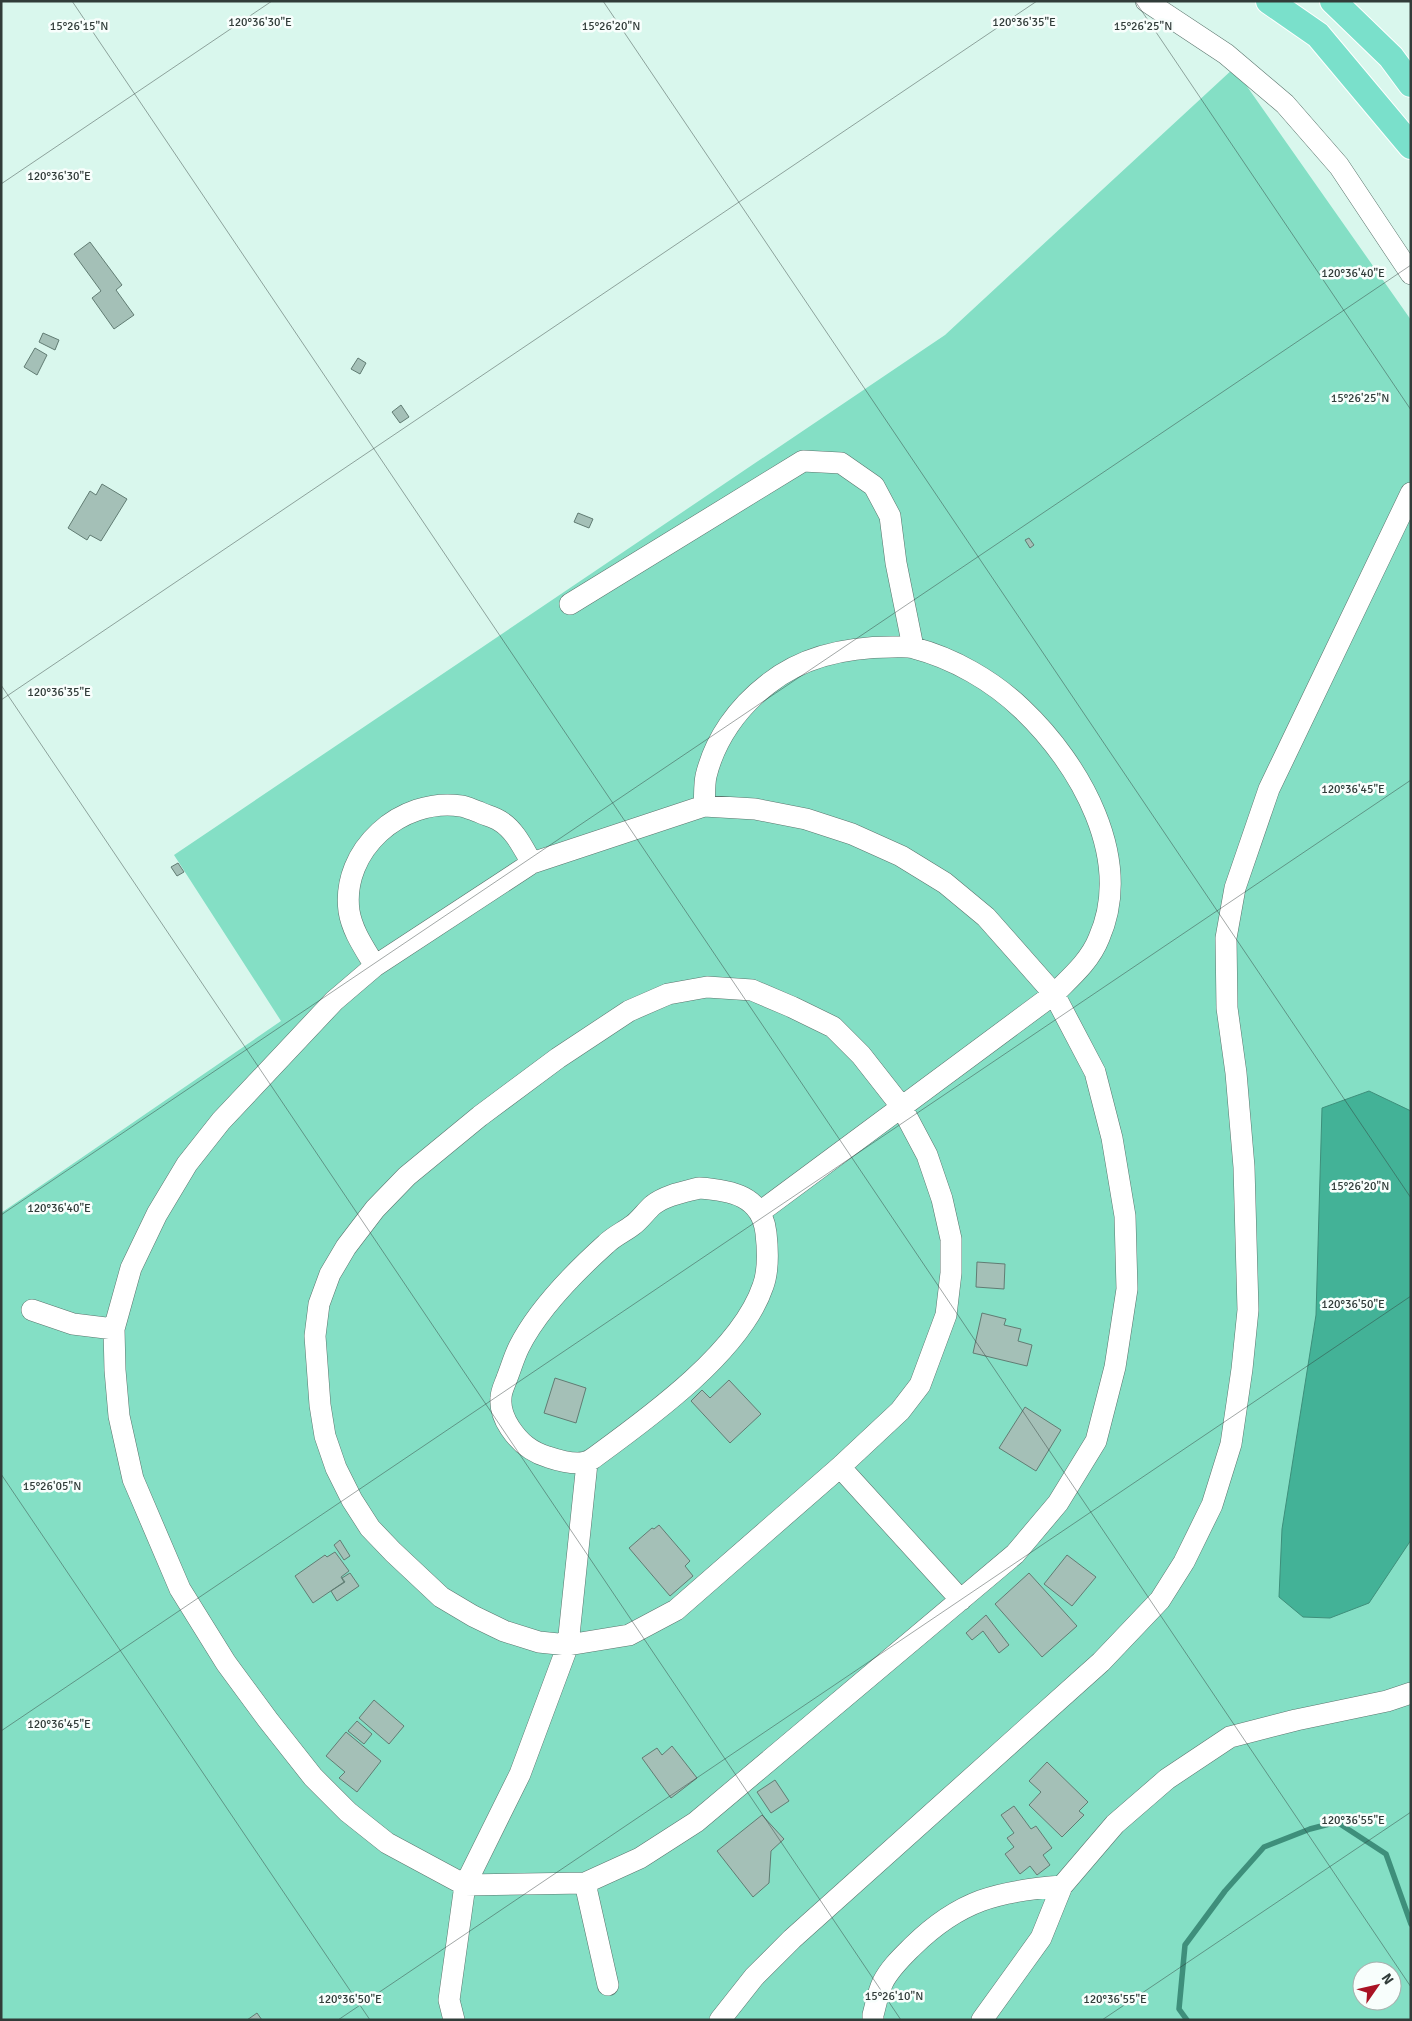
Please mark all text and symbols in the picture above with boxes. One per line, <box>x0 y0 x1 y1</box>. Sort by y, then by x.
text: 120°36'30"E <box>228 15 292 30</box>
text: 120°36'35"E <box>992 15 1056 30</box>
text: 15°26'15"N <box>50 19 108 34</box>
text: 15°26'20"N <box>582 19 640 34</box>
text: 15°26'25"N <box>1114 19 1172 34</box>
text: 120°36'30"E <box>27 169 91 184</box>
text: 120°36'40"E <box>1321 266 1385 281</box>
text: 15°26'25"N <box>1331 391 1389 406</box>
text: 120°36'35"E <box>27 685 91 700</box>
text: 120°36'45"E <box>1321 782 1385 797</box>
text: 15°26'20"N <box>1331 1179 1389 1194</box>
text: 120°36'40"E <box>27 1201 91 1216</box>
text: 120°36'50"E <box>1321 1297 1385 1312</box>
text: 15°26'05"N <box>23 1479 81 1494</box>
text: 120°36'45"E <box>27 1717 91 1732</box>
text: 120°36'55"E <box>1321 1813 1385 1828</box>
north arrow <box>1352 1961 1402 2011</box>
text: N <box>1378 1970 1397 1988</box>
text: 15°26'10"N <box>865 1989 923 2004</box>
text: 120°36'50"E <box>318 1992 382 2007</box>
text: 120°36'55"E <box>1083 1992 1147 2007</box>

